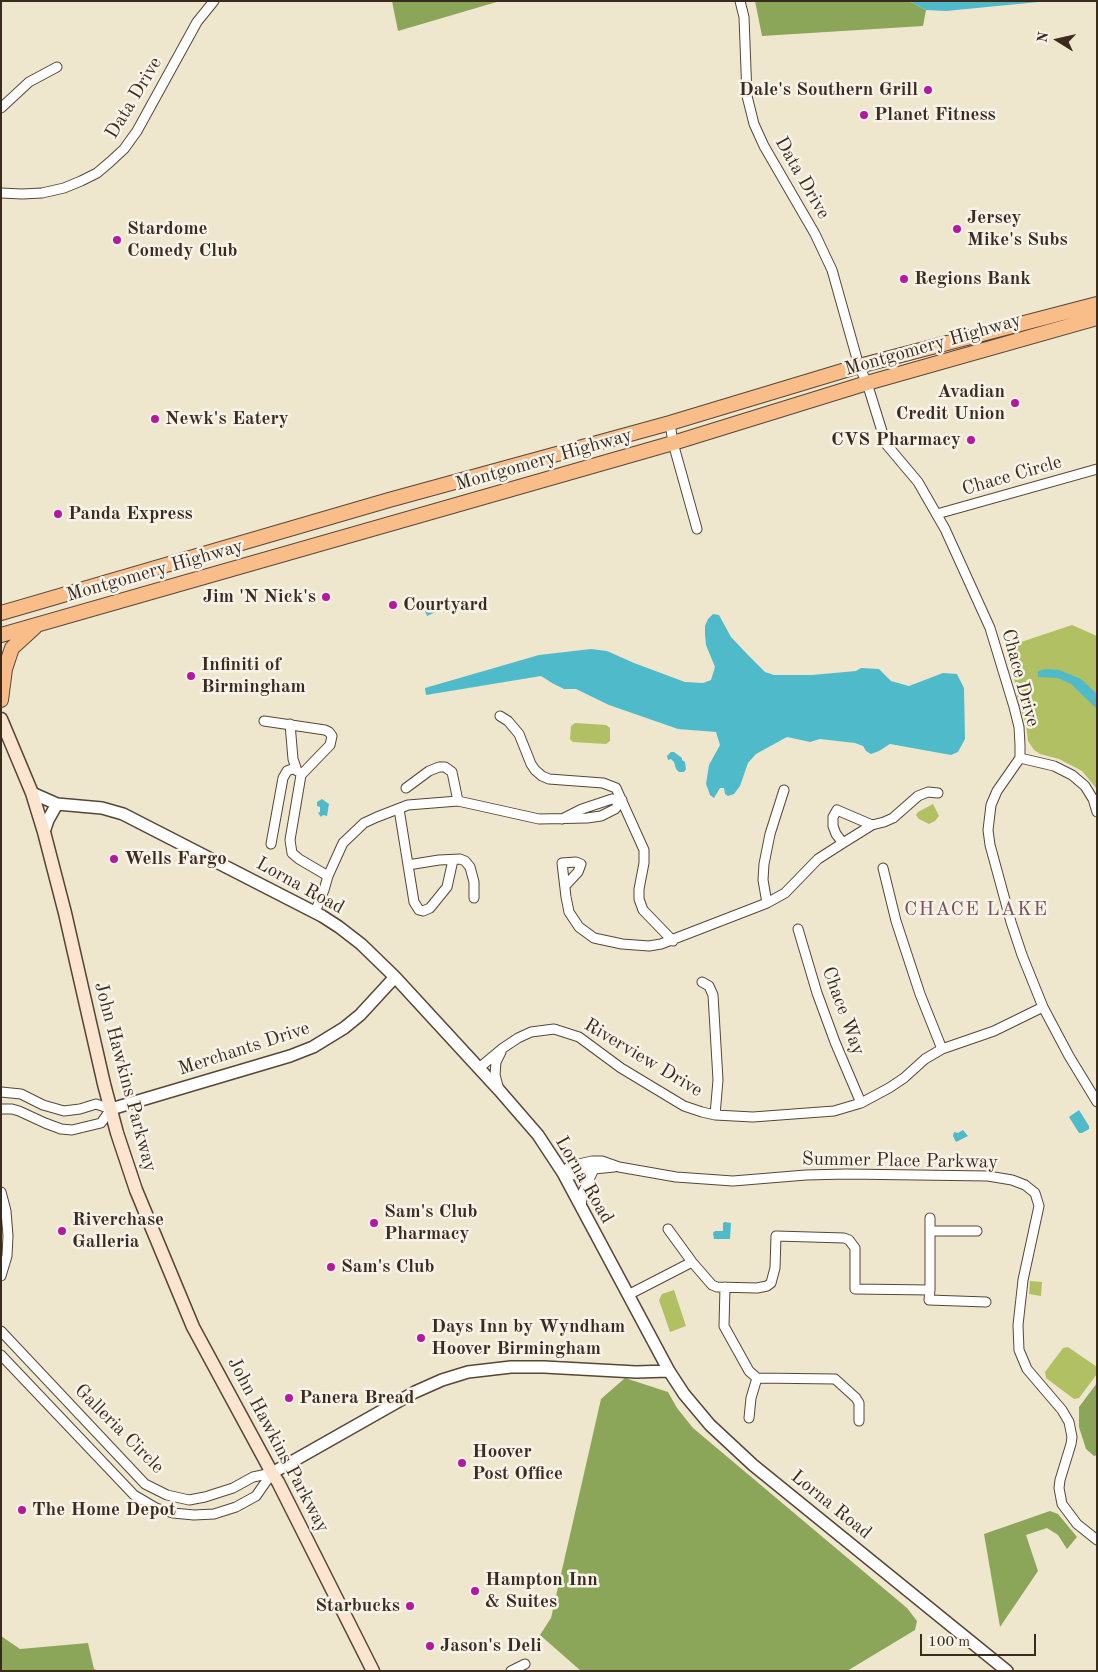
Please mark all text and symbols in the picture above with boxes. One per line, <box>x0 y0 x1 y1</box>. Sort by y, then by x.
north arrow <box>1033 15 1083 65</box>
text: N <box>1035 31 1051 44</box>
street label: Data Drive <box>101 53 167 143</box>
place label: Dale's Southern Grill <box>739 79 918 101</box>
marker: Dale's Southern Grill <box>922 84 934 96</box>
place label: Planet Fitness <box>874 104 996 126</box>
marker: Planet Fitness <box>858 109 870 121</box>
street label: Data Drive <box>769 133 835 223</box>
place label: Jersey Mike's Subs <box>967 207 1068 251</box>
place label: Stardome Comedy Club <box>127 218 238 262</box>
marker: Jersey Mike's Subs <box>951 223 963 235</box>
marker: Stardome Comedy Club <box>111 234 123 246</box>
place label: Regions Bank <box>914 268 1031 290</box>
marker: Regions Bank <box>898 273 910 285</box>
street label: Montgomery Highway <box>842 309 1024 381</box>
place label: Avadian Credit Union <box>896 381 1005 425</box>
marker: Avadian Credit Union <box>1009 397 1021 409</box>
place label: Newk's Eatery <box>165 408 289 430</box>
marker: Newk's Eatery <box>149 413 161 425</box>
street label: Montgomery Highway <box>453 424 635 496</box>
place label: CVS Pharmacy <box>831 429 961 451</box>
marker: CVS Pharmacy <box>965 434 977 446</box>
street label: Chace Circle <box>960 451 1064 501</box>
place label: Panda Express <box>68 503 193 525</box>
marker: Panda Express <box>52 508 64 520</box>
street label: Montgomery Highway <box>64 535 246 607</box>
place label: Jim 'N Nick's <box>203 586 316 608</box>
marker: Jim 'N Nick's <box>320 591 332 603</box>
place label: Courtyard <box>403 594 488 616</box>
marker: Courtyard <box>387 599 399 611</box>
street label: Chace Drive <box>996 627 1044 729</box>
place label: Infiniti of Birmingham <box>201 654 306 698</box>
marker: Infiniti of Birmingham <box>185 670 197 682</box>
place label: Wells Fargo <box>124 848 227 870</box>
street label: Lorna Road <box>252 852 348 920</box>
marker: Wells Fargo <box>108 853 120 865</box>
district label: CHACE LAKE <box>903 898 1049 922</box>
street label: Chace Way <box>816 964 870 1058</box>
street label: John Hawkins Parkway <box>89 980 161 1174</box>
street label: Riverview Drive <box>580 1014 706 1102</box>
street label: Merchants Drive <box>176 1017 312 1081</box>
street label: Lorna Road <box>550 1132 618 1228</box>
street label: Summer Place Parkway <box>802 1148 998 1174</box>
place label: Sam's Club Pharmacy <box>384 1201 478 1245</box>
place label: Riverchase Galleria <box>72 1209 164 1253</box>
marker: Sam's Club Pharmacy <box>368 1217 380 1229</box>
marker: Riverchase Galleria <box>56 1225 68 1237</box>
place label: Sam's Club <box>341 1256 435 1278</box>
marker: Sam's Club <box>325 1261 337 1273</box>
place label: Days Inn by Wyndham Hoover Birmingham <box>431 1316 625 1360</box>
marker: Days Inn by Wyndham Hoover Birmingham <box>415 1332 427 1344</box>
street label: John Hawkins Parkway <box>222 1353 334 1537</box>
street label: Galleria Circle <box>69 1379 169 1479</box>
place label: Panera Bread <box>299 1387 414 1409</box>
marker: Panera Bread <box>283 1392 295 1404</box>
place label: Hoover Post Office <box>472 1441 563 1485</box>
marker: Hoover Post Office <box>456 1457 468 1469</box>
street label: Lorna Road <box>786 1466 876 1544</box>
place label: The Home Depot <box>32 1499 176 1521</box>
marker: The Home Depot <box>16 1504 28 1516</box>
place label: Hampton Inn & Suites <box>485 1569 598 1613</box>
marker: Hampton Inn & Suites <box>469 1585 481 1597</box>
place label: Starbucks <box>315 1595 400 1617</box>
marker: Starbucks <box>404 1600 416 1612</box>
scale bar <box>923 1624 1039 1656</box>
place label: Jason's Deli <box>440 1635 542 1657</box>
text: 100 m <box>928 1635 970 1650</box>
marker: Jason's Deli <box>424 1640 436 1652</box>

